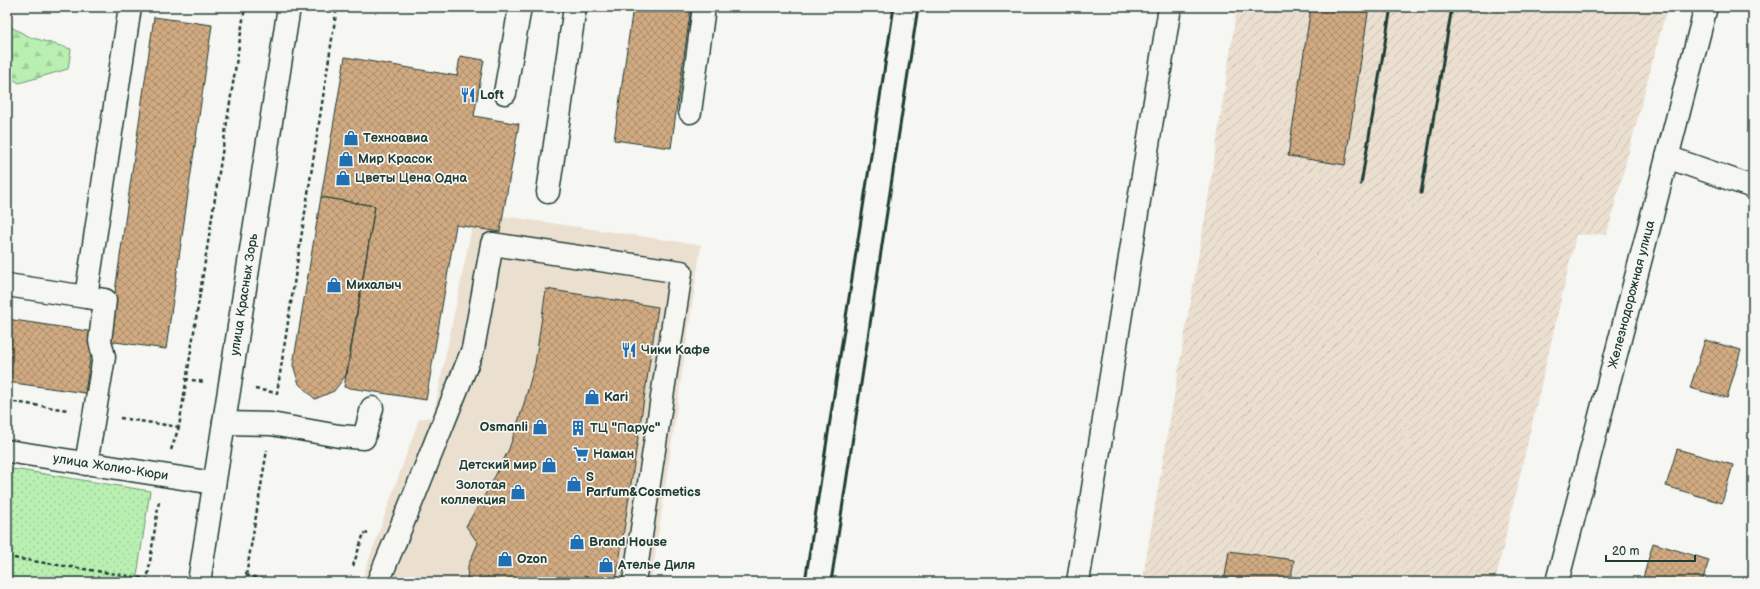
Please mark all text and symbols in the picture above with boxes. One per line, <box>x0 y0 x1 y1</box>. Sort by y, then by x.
restaurant icon: Loft <box>459 86 477 104</box>
place label: Loft <box>480 87 504 103</box>
shop icon: Техноавиа <box>342 129 360 147</box>
place label: Техноавиа <box>363 130 428 146</box>
shop icon: Мир Красок <box>337 150 355 168</box>
place label: Мир Красок <box>358 151 433 167</box>
shop icon: Цветы Цена Одна <box>334 169 352 187</box>
place label: Цветы Цена Одна <box>355 170 467 186</box>
street label: Железнодорожная улица <box>1605 218 1658 370</box>
street label: улица Красных Зорь <box>227 232 262 357</box>
shop icon: Михалыч <box>325 276 343 294</box>
place label: Михалыч <box>346 277 402 293</box>
restaurant icon: Чики Кафе <box>620 341 638 359</box>
place label: Чики Кафе <box>641 342 710 358</box>
shop icon: Kari <box>583 388 601 406</box>
place label: Kari <box>604 389 628 405</box>
shop icon: Osmanli <box>531 418 549 436</box>
place label: Osmanli <box>480 419 528 435</box>
building icon: ТЦ "Парус" <box>569 419 587 437</box>
place label: ТЦ "Парус" <box>590 420 661 436</box>
supermarket icon: Наман <box>572 445 590 463</box>
place label: Наман <box>593 446 634 462</box>
street label: улица Жолио-Кюри <box>52 450 170 484</box>
shop icon: Детский мир <box>540 456 558 474</box>
place label: Детский мир <box>459 457 537 473</box>
place label: S Parfum&Cosmetics <box>586 469 701 500</box>
shop icon: S Parfum&Cosmetics <box>565 475 583 493</box>
place label: Золотая коллекция <box>441 477 506 508</box>
shop icon: Золотая коллекция <box>509 483 527 501</box>
shop icon: Brand House <box>568 533 586 551</box>
place label: Brand House <box>589 534 668 550</box>
scale bar <box>1606 537 1695 563</box>
text: 20 m <box>1612 544 1639 559</box>
shop icon: Ozon <box>496 550 514 568</box>
place label: Ozon <box>517 551 547 567</box>
shop icon: Ателье Диля <box>597 556 615 574</box>
place label: Ателье Диля <box>617 557 695 573</box>

